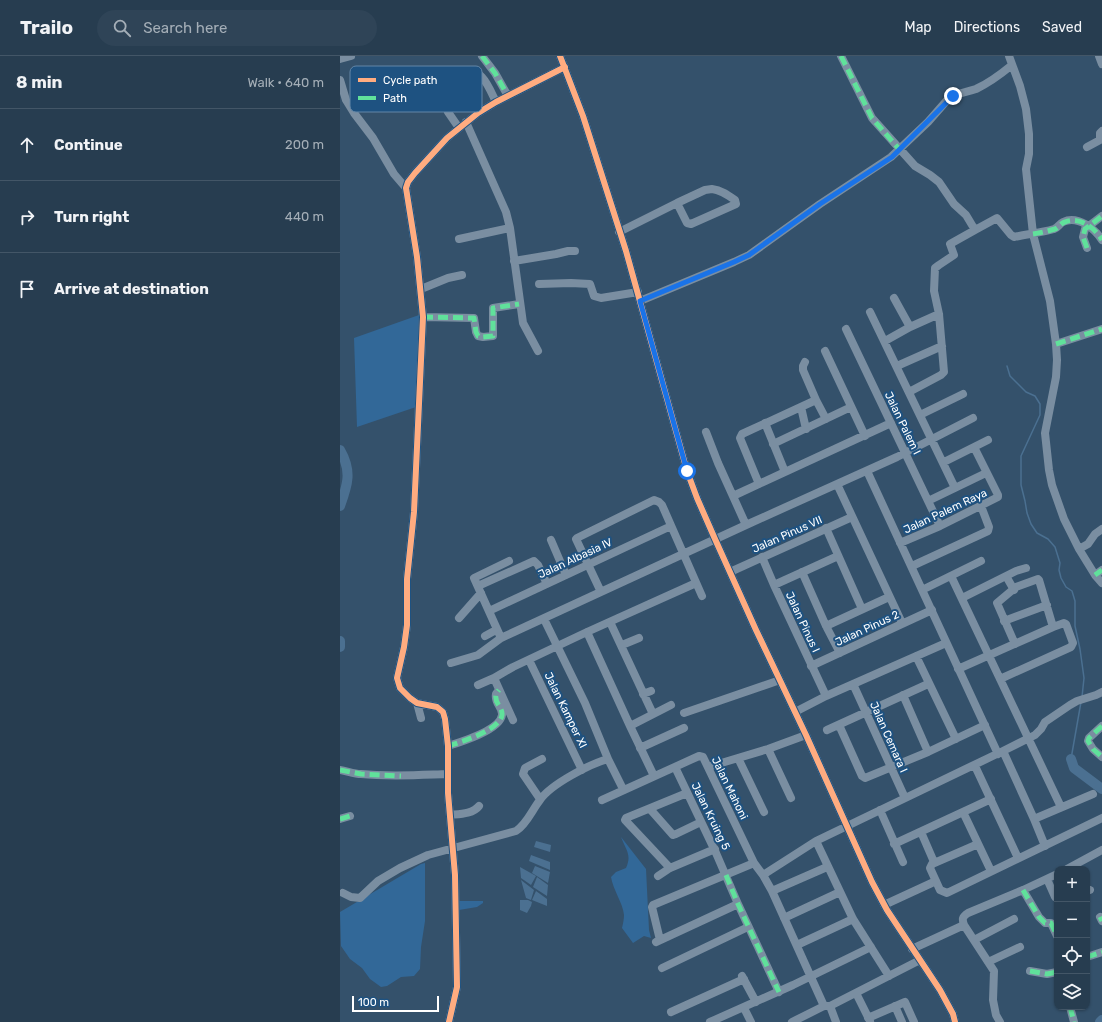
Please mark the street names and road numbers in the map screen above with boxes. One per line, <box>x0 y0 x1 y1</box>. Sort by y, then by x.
street label: Jalan Palem I <box>882 390 923 457</box>
street label: Jalan Palem Raya <box>901 486 989 536</box>
street label: Jalan Pinus VII <box>750 513 824 556</box>
street label: Jalan Albasia lV <box>536 536 614 581</box>
street label: Jalan Pinus I <box>783 590 822 655</box>
street label: Jalan Pinus 2 <box>833 608 901 649</box>
street label: Jalan Kamper XI <box>542 670 590 750</box>
street label: Jalan Cemara I <box>867 700 910 775</box>
street label: Jalan Mahoni <box>709 755 750 822</box>
street label: Jalan Kruing 5 <box>689 780 733 853</box>

